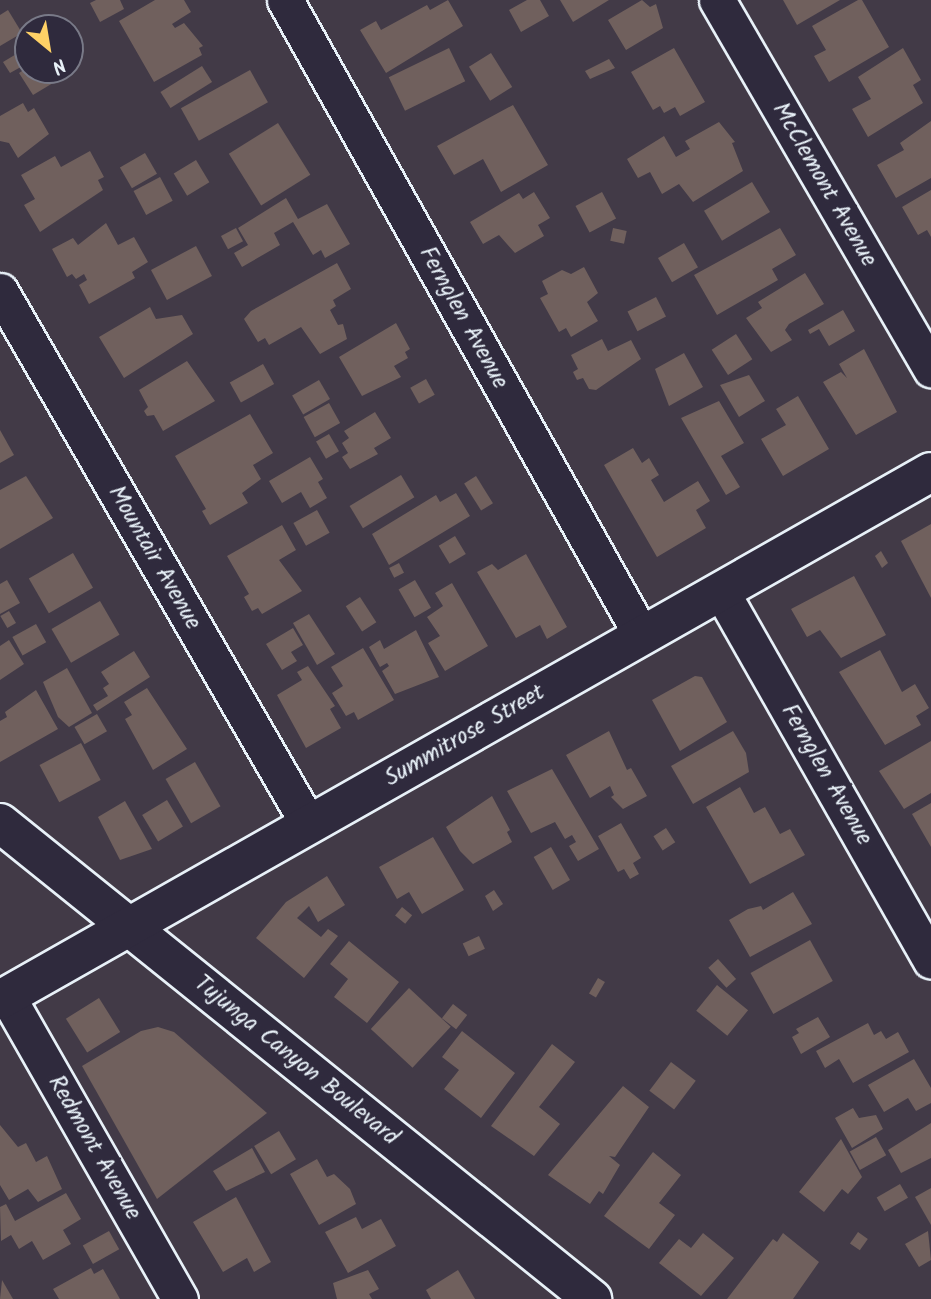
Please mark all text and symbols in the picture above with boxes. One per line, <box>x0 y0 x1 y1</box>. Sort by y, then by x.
north arrow <box>14 14 84 84</box>
text: N <box>46 49 71 81</box>
street label: McClemont Avenue <box>766 98 882 272</box>
street label: Fernglen Avenue <box>413 242 513 394</box>
street label: Mountair Avenue <box>102 481 206 635</box>
street label: Summitrose Street <box>380 679 550 793</box>
street label: Fernglen Avenue <box>774 700 878 850</box>
street label: Tujunga Canyon Boulevard <box>188 970 404 1152</box>
street label: Redmont Avenue <box>42 1071 146 1225</box>

